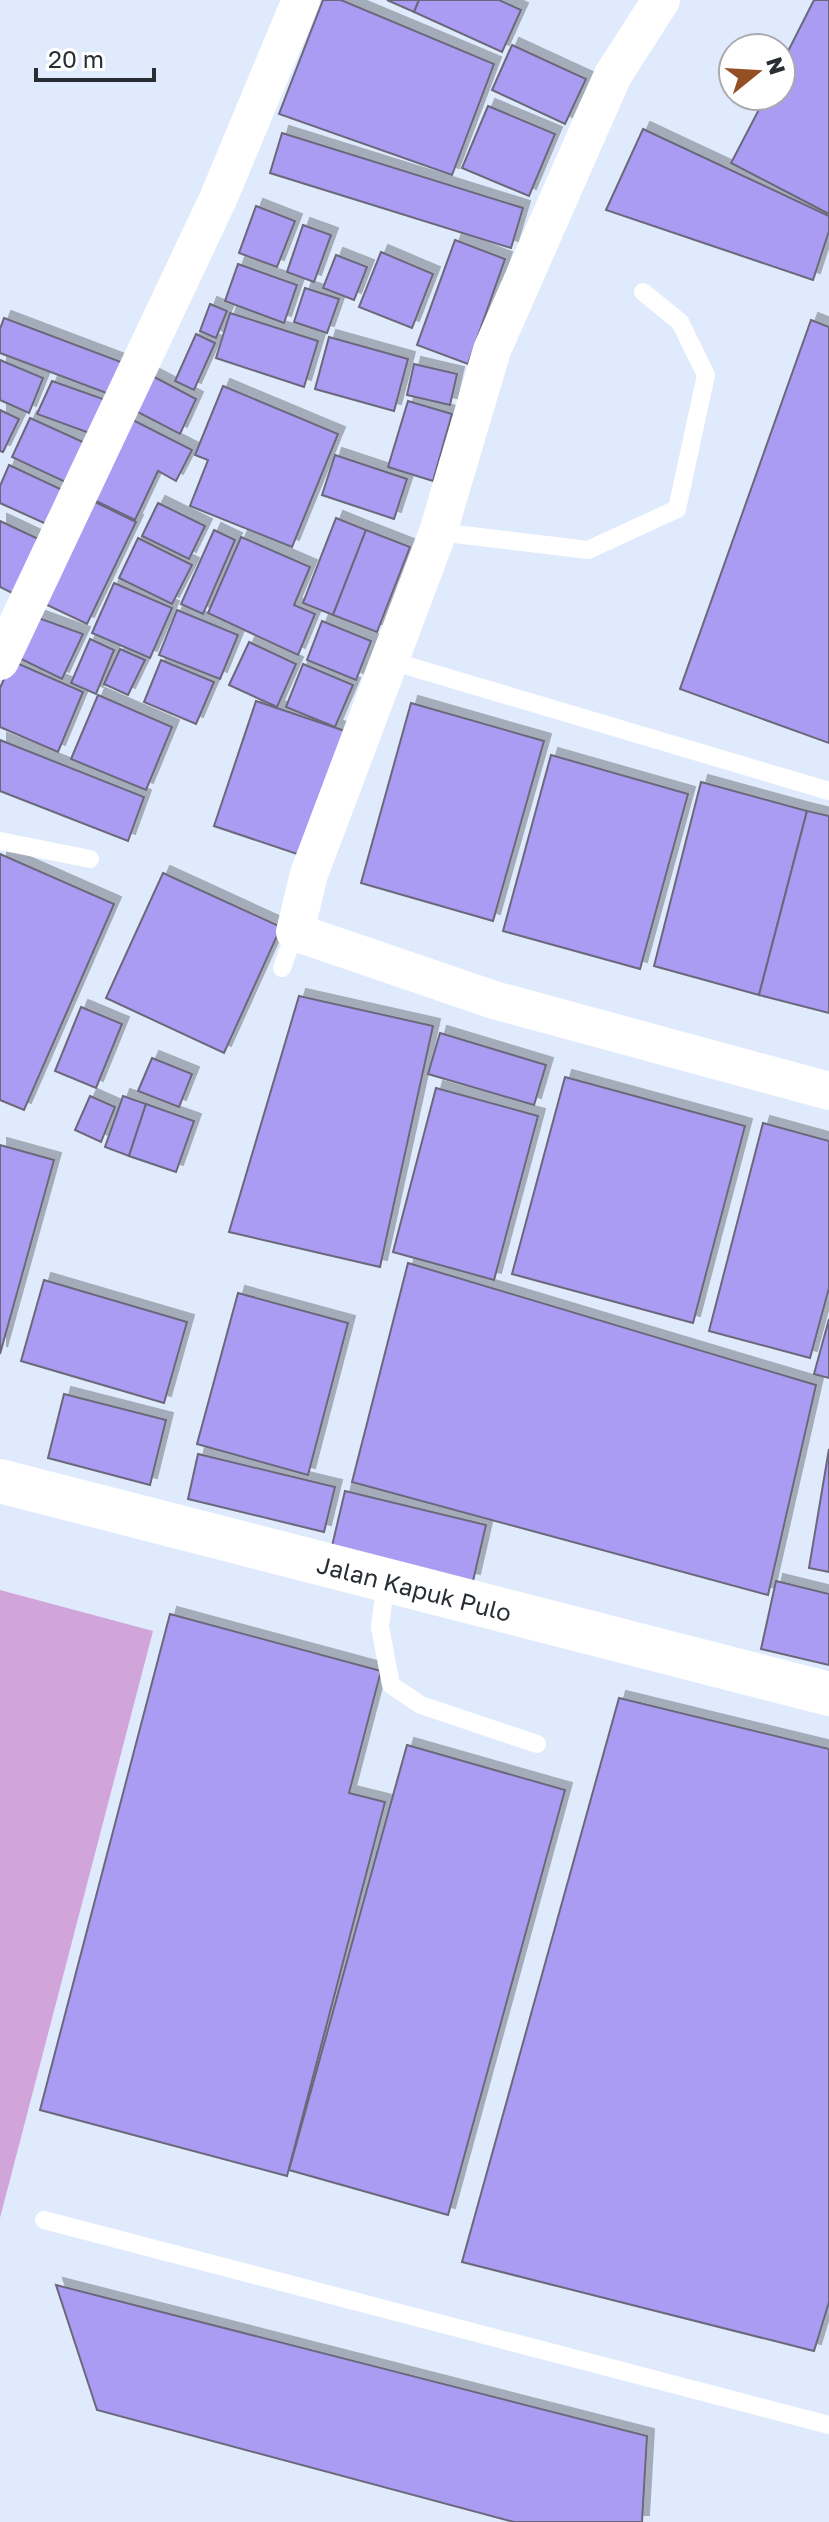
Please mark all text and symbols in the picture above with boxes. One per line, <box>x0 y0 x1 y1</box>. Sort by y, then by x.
scale bar <box>36 32 154 82</box>
north arrow <box>717 32 797 112</box>
text: 20 m <box>48 44 104 73</box>
text: N <box>761 54 792 78</box>
street label: Jalan Kapuk Pulo <box>314 1549 515 1626</box>

